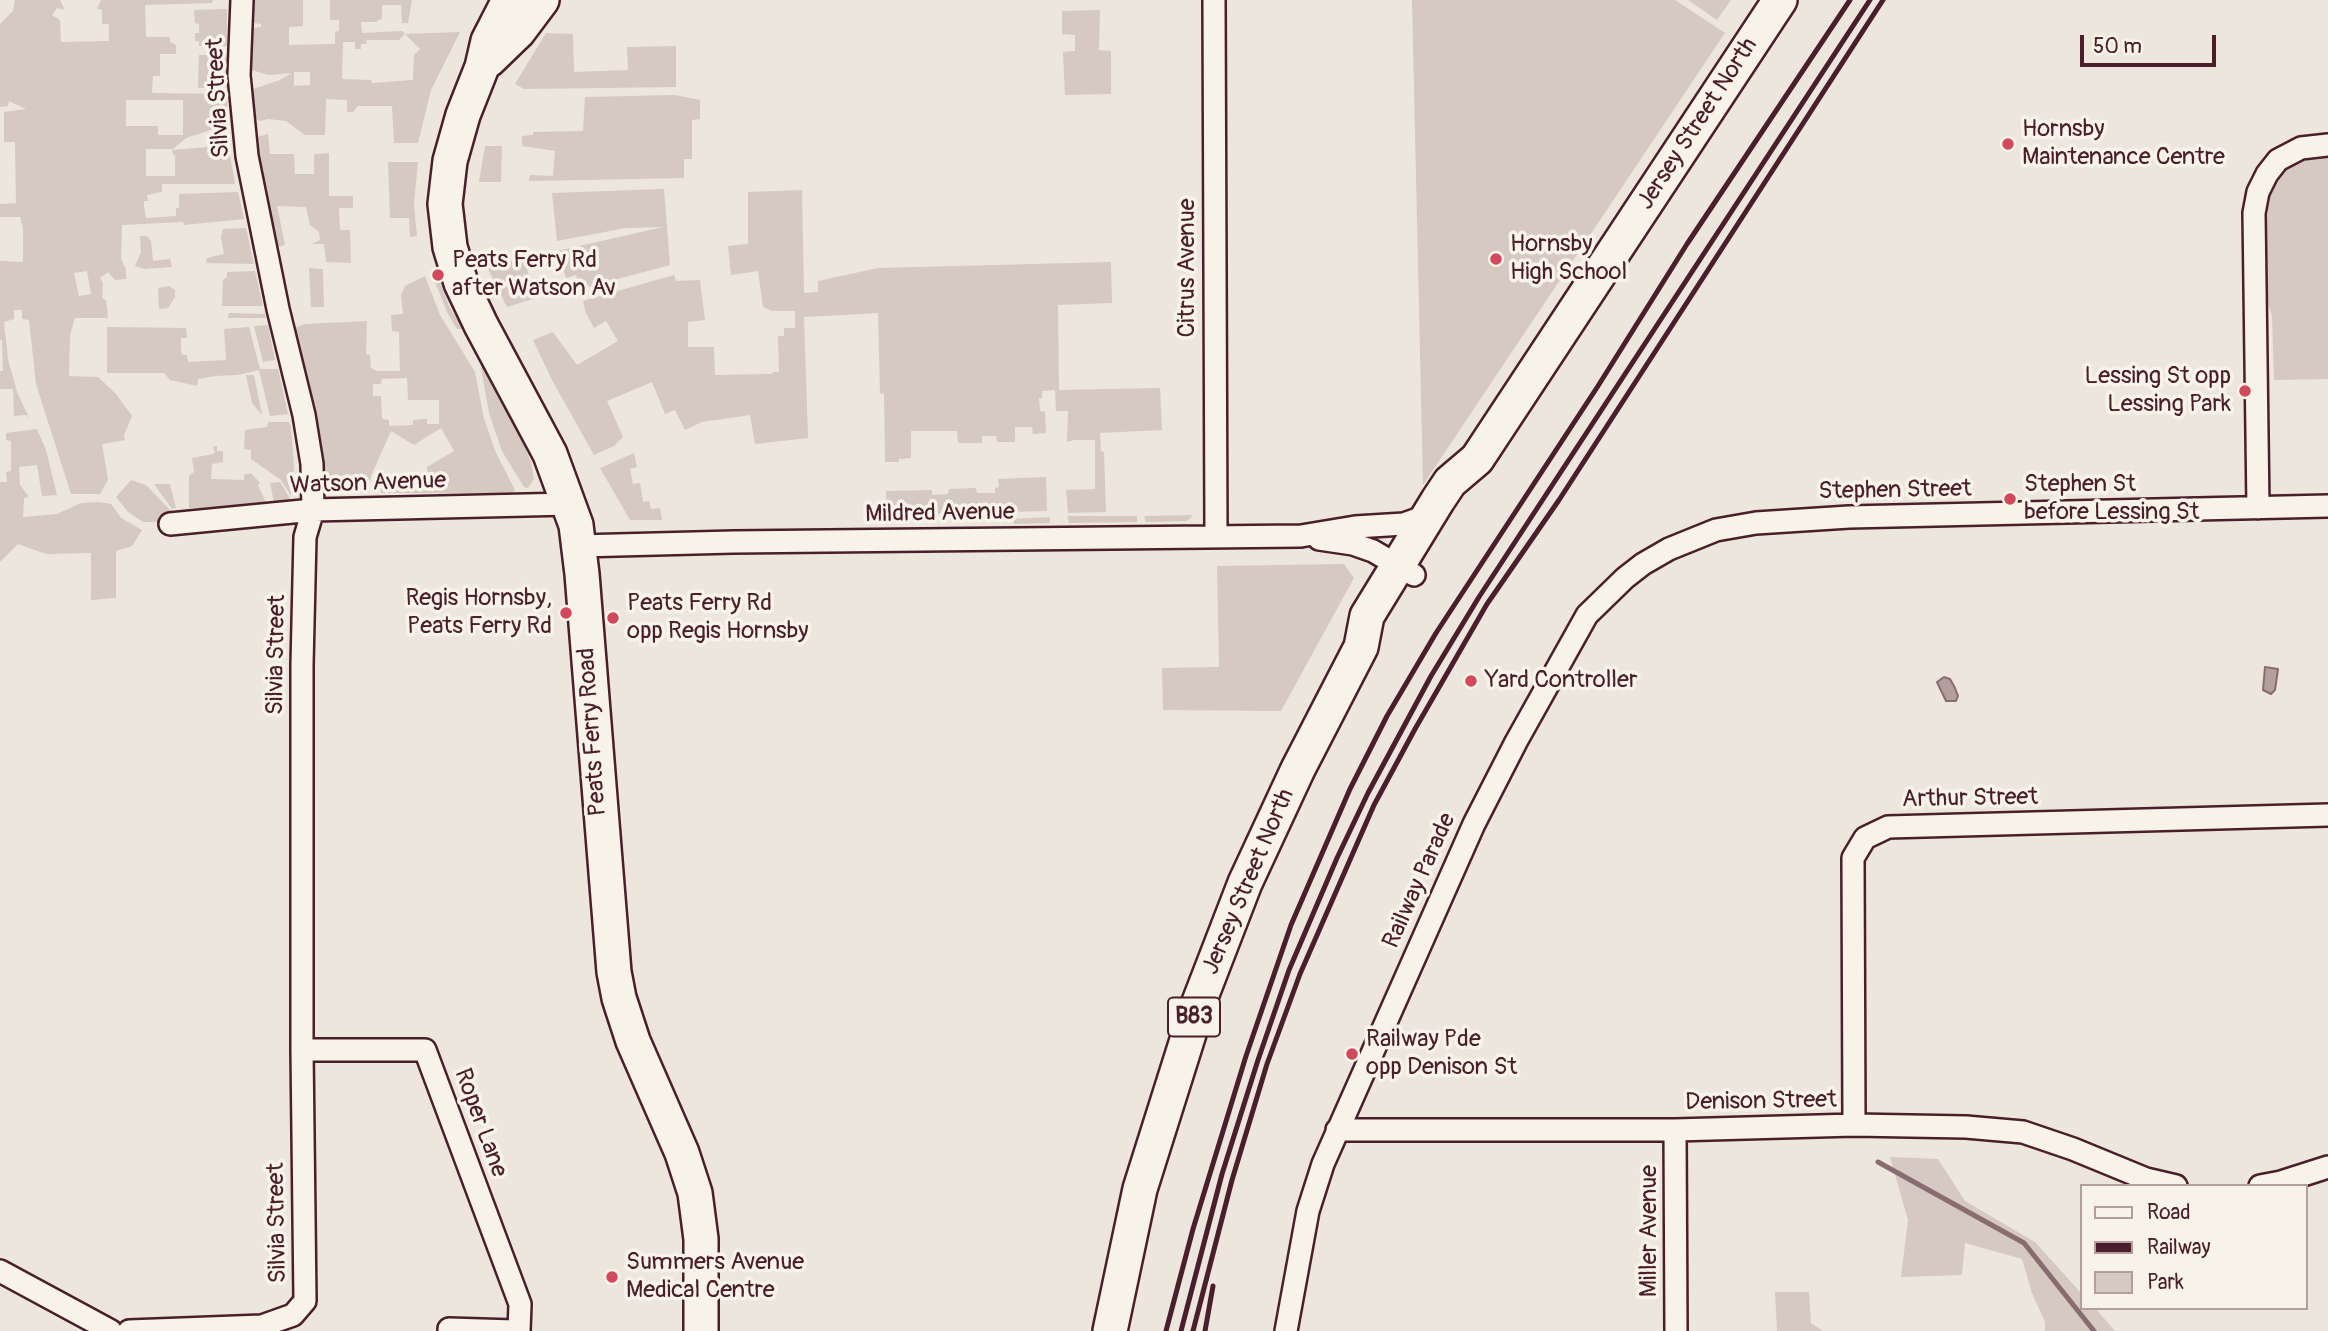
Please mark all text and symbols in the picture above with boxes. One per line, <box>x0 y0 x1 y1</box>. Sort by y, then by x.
scale bar <box>2083 21 2220 65</box>
street label: Jersey Street North <box>1632 33 1764 215</box>
text: 50 m <box>2093 33 2142 60</box>
street label: Silvia Street <box>201 37 237 159</box>
place label: Hornsby Maintenance Centre <box>2022 116 2225 172</box>
marker: Hornsby Maintenance Centre <box>2000 136 2016 152</box>
street label: Citrus Avenue <box>1174 198 1202 338</box>
place label: Hornsby High School <box>1510 231 1627 287</box>
place label: Peats Ferry Rd after Watson Av <box>452 247 616 303</box>
marker: Hornsby High School <box>1488 251 1504 267</box>
marker: Peats Ferry Rd after Watson Av <box>430 267 446 283</box>
place label: Lessing St opp Lessing Park <box>2085 363 2231 419</box>
marker: Lessing St opp Lessing Park <box>2237 383 2253 399</box>
street label: Watson Avenue <box>289 467 447 501</box>
place label: Stephen St before Lessing St <box>2024 471 2199 527</box>
street label: Stephen Street <box>1818 475 1972 507</box>
marker: Stephen St before Lessing St <box>2002 491 2018 507</box>
street label: Mildred Avenue <box>865 498 1015 530</box>
place label: Regis Hornsby, Peats Ferry Rd <box>405 585 552 641</box>
place label: Peats Ferry Rd opp Regis Hornsby <box>627 590 809 646</box>
street label: Silvia Street <box>262 595 292 715</box>
marker: Regis Hornsby, Peats Ferry Rd <box>558 605 574 621</box>
marker: Peats Ferry Rd opp Regis Hornsby <box>605 610 621 626</box>
street label: Peats Ferry Road <box>573 647 613 817</box>
place label: Yard Controller <box>1485 667 1637 695</box>
marker: Yard Controller <box>1463 673 1479 689</box>
street label: Arthur Street <box>1902 783 2038 815</box>
street label: Jersey Street North <box>1197 785 1301 979</box>
street label: Railway Parade <box>1377 809 1463 953</box>
road number: B83 <box>1168 998 1220 1036</box>
place label: Railway Pde opp Denison St <box>1366 1026 1517 1082</box>
marker: Railway Pde opp Denison St <box>1344 1046 1360 1062</box>
street label: Roper Lane <box>447 1065 513 1181</box>
street label: Denison Street <box>1685 1086 1837 1118</box>
street label: Silvia Street <box>263 1163 293 1283</box>
street label: Miller Avenue <box>1636 1165 1664 1297</box>
legend <box>2080 1184 2307 1310</box>
text: Road <box>2147 1199 2191 1226</box>
text: Railway <box>2147 1234 2211 1261</box>
place label: Summers Avenue Medical Centre <box>626 1249 804 1305</box>
marker: Summers Avenue Medical Centre <box>604 1269 620 1285</box>
text: Park <box>2147 1269 2184 1296</box>

